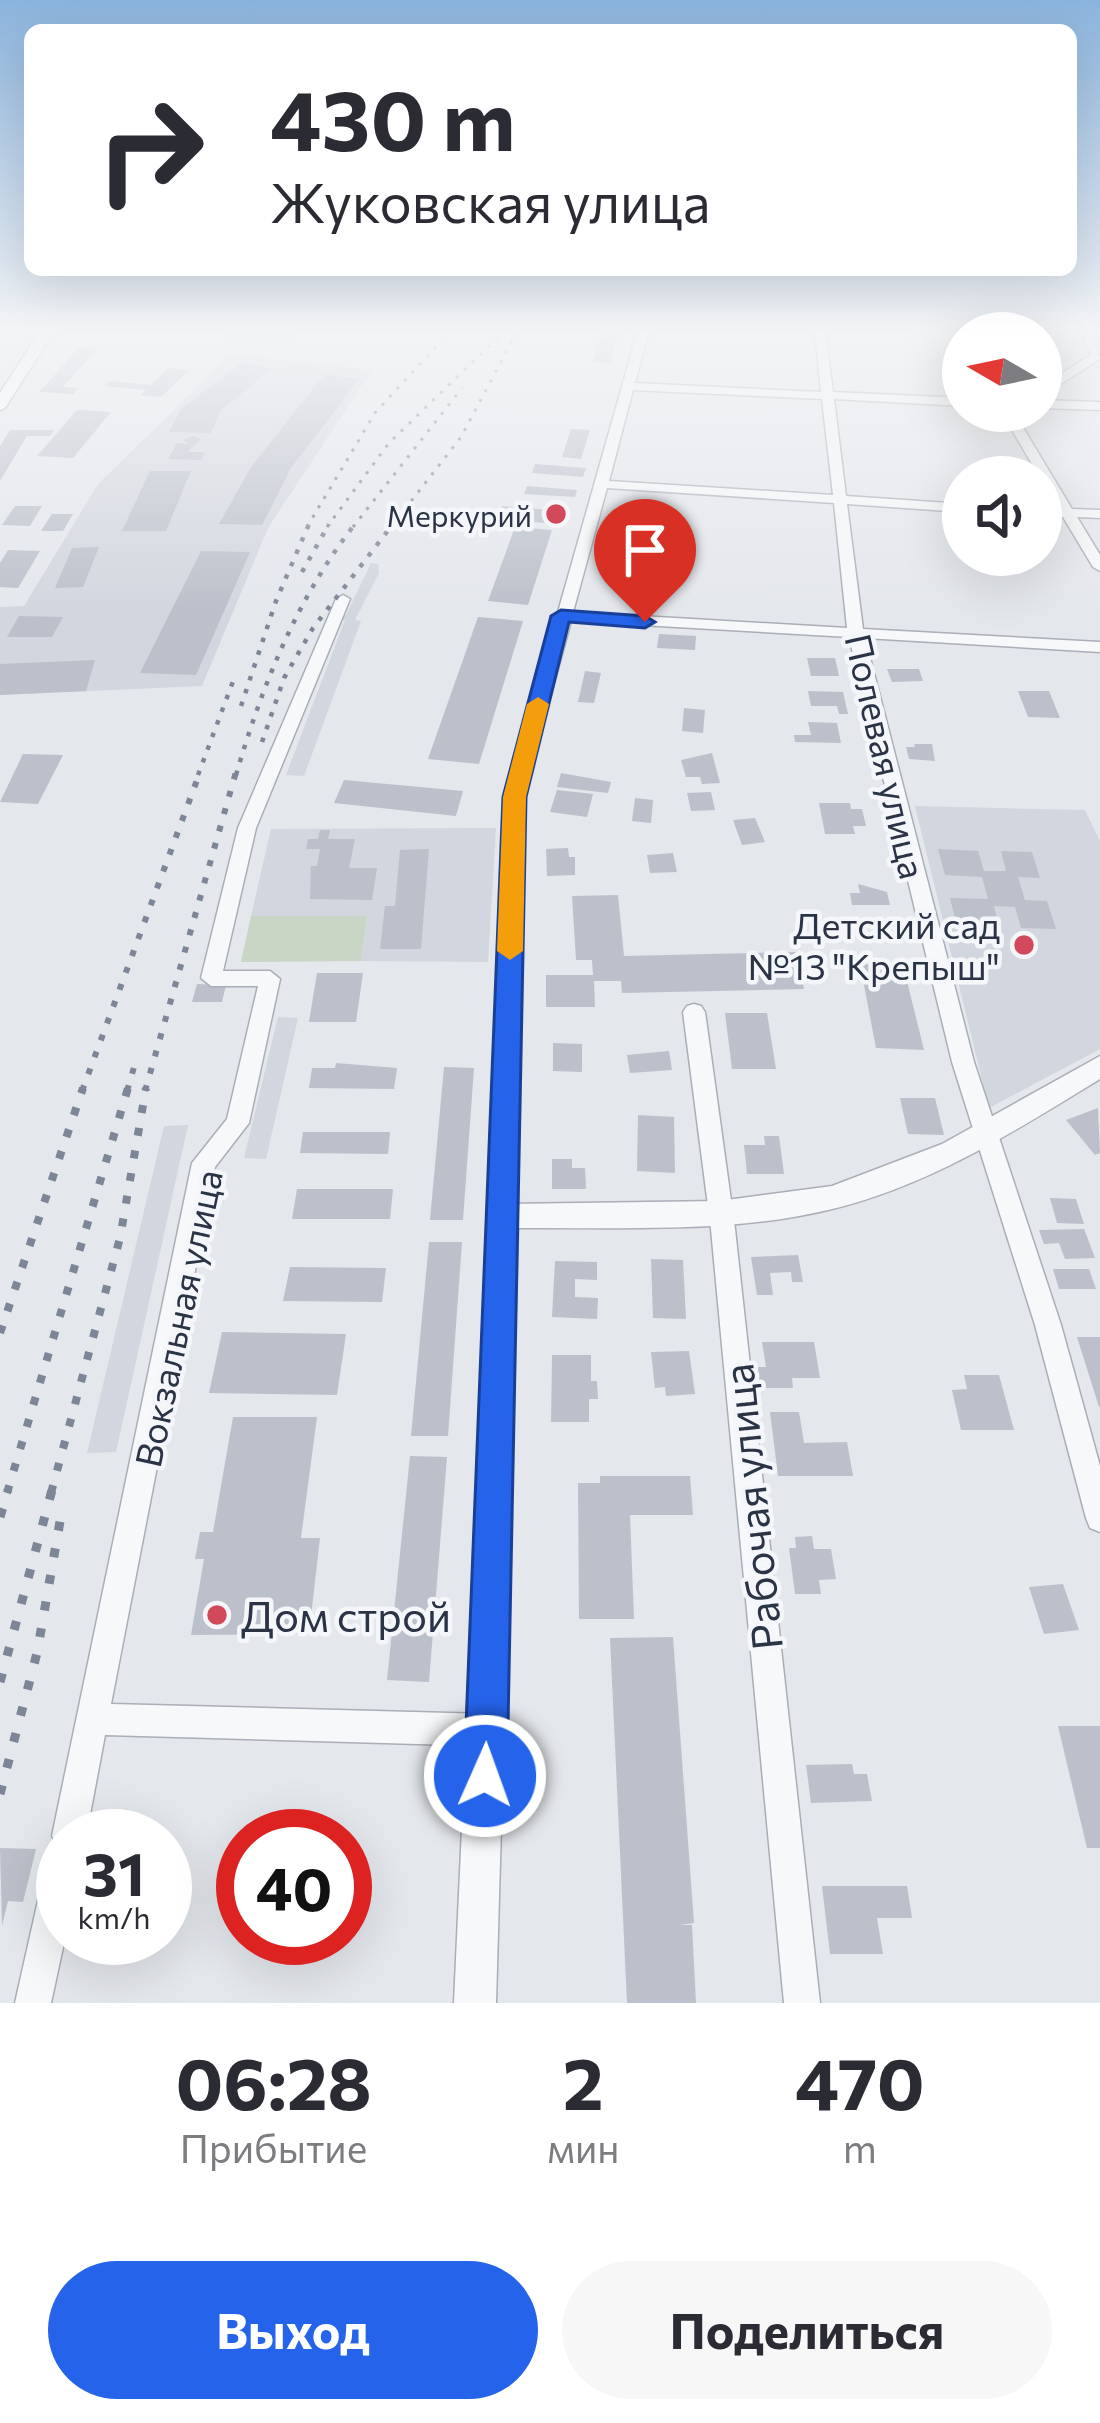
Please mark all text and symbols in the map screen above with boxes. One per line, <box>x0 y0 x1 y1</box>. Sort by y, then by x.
text: 430 m <box>270 66 516 168</box>
icon: right <box>72 72 228 228</box>
text: Жуковская улица <box>270 168 710 234</box>
north arrow <box>942 312 1062 432</box>
map controls <box>942 312 1062 576</box>
button: sound <box>942 456 1062 576</box>
place label: Меркурий <box>386 496 532 533</box>
pin <box>594 499 696 622</box>
marker: Меркурий <box>543 501 569 527</box>
icon: arrive <box>612 517 678 583</box>
street label: Полевая улица <box>837 629 937 883</box>
place label: Детский сад №13 "Крепыш" <box>748 902 1000 987</box>
marker: Детский сад №13 "Крепыш" <box>1011 932 1037 958</box>
street label: Вокзальная улица <box>124 1165 230 1471</box>
street label: Рабочая улица <box>710 1361 792 1653</box>
place label: Дом строй <box>241 1589 451 1641</box>
marker: Дом строй <box>204 1602 230 1628</box>
position arrow <box>422 1713 548 1839</box>
speed limit sign: 40 <box>216 1809 372 1965</box>
text: 31 <box>83 1835 145 1908</box>
text: km/h <box>78 1898 150 1935</box>
text: 06:28 <box>175 2037 372 2125</box>
text: 2 <box>563 2037 604 2125</box>
text: 470 <box>795 2037 925 2125</box>
text: Прибытие <box>180 2123 367 2171</box>
text: мин <box>547 2123 620 2171</box>
text: m <box>843 2123 877 2171</box>
button: Выход <box>48 2261 538 2399</box>
button: Поделиться <box>562 2261 1052 2399</box>

